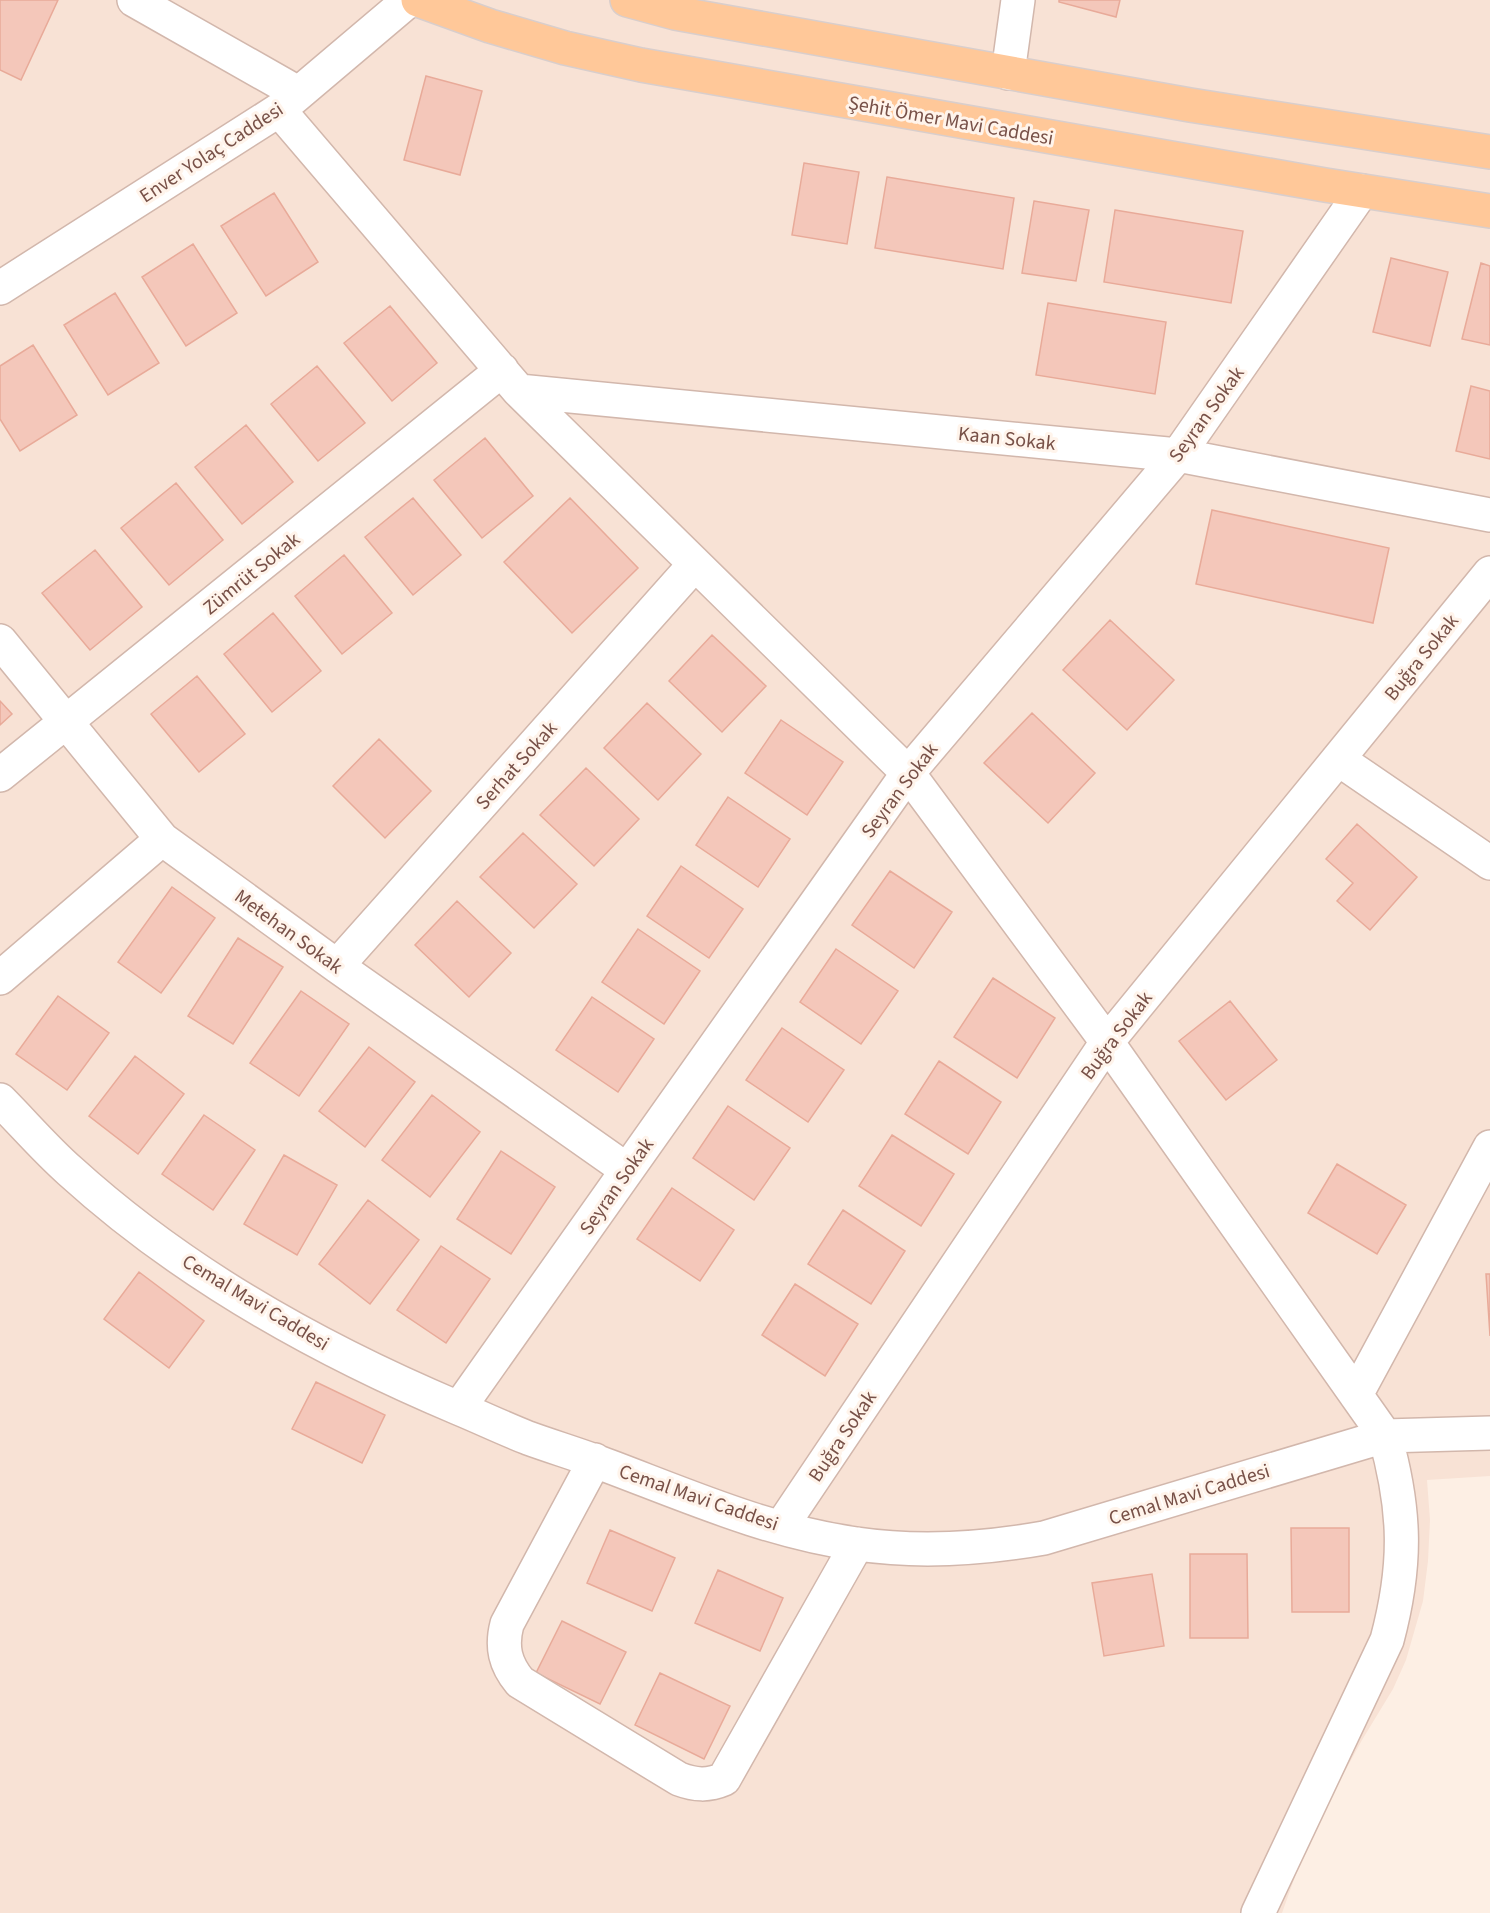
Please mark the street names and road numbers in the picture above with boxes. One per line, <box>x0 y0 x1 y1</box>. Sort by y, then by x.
street label: Şehit Ömer Mavi Caddesi <box>846 89 1056 153</box>
street label: Enver Yolaç Caddesi <box>134 96 289 210</box>
street label: Seyran Sokak <box>1162 361 1251 468</box>
street label: Kaan Sokak <box>957 420 1057 458</box>
street label: Zümrüt Sokak <box>197 526 306 622</box>
street label: Buğra Sokak <box>1378 608 1466 707</box>
street label: Serhat Sokak <box>469 715 564 816</box>
street label: Seyran Sokak <box>855 737 945 844</box>
street label: Metehan Sokak <box>228 883 348 981</box>
street label: Buğra Sokak <box>1074 985 1159 1086</box>
street label: Seyran Sokak <box>573 1132 661 1241</box>
street label: Cemal Mavi Caddesi <box>177 1248 334 1358</box>
street label: Buğra Sokak <box>802 1385 884 1488</box>
street label: Cemal Mavi Caddesi <box>1105 1457 1273 1533</box>
street label: Cemal Mavi Caddesi <box>615 1458 782 1538</box>

